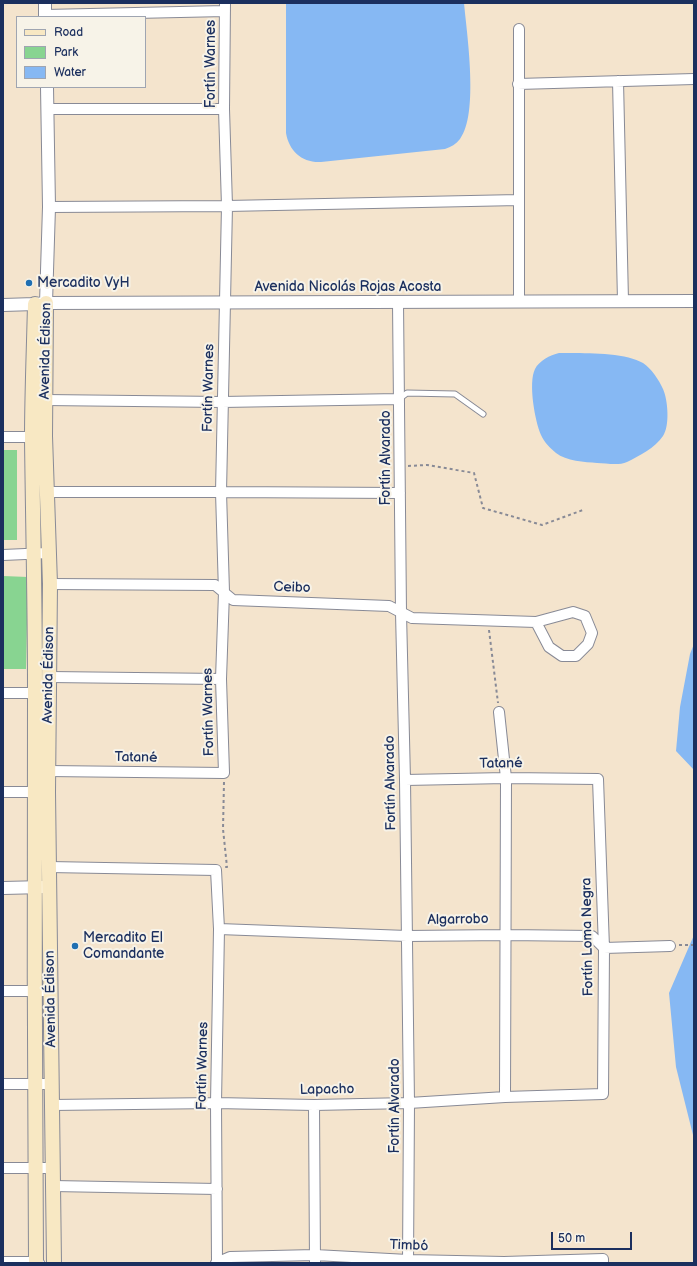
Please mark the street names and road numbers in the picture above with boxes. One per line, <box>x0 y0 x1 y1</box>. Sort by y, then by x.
street label: Fortín Warnes <box>203 20 219 108</box>
street label: Avenida Nicolás Rojas Acosta <box>255 279 441 295</box>
street label: Avenida Édison <box>37 302 55 400</box>
street label: Fortín Warnes <box>200 344 218 432</box>
street label: Fortín Alvarado <box>378 410 394 506</box>
street label: Ceibo <box>273 579 311 597</box>
street label: Avenida Édison <box>40 626 58 724</box>
street label: Fortín Warnes <box>200 668 218 756</box>
street label: Fortín Alvarado <box>382 735 400 831</box>
street label: Tatané <box>114 749 158 767</box>
street label: Tatané <box>479 755 523 773</box>
street label: Fortín Loma Negra <box>579 877 597 997</box>
street label: Algarrobo <box>427 911 489 929</box>
street label: Avenida Édison <box>42 950 60 1048</box>
street label: Fortín Warnes <box>194 1022 212 1110</box>
street label: Fortín Alvarado <box>387 1058 403 1154</box>
street label: Lapacho <box>299 1081 355 1099</box>
street label: Timbó <box>389 1237 429 1255</box>

